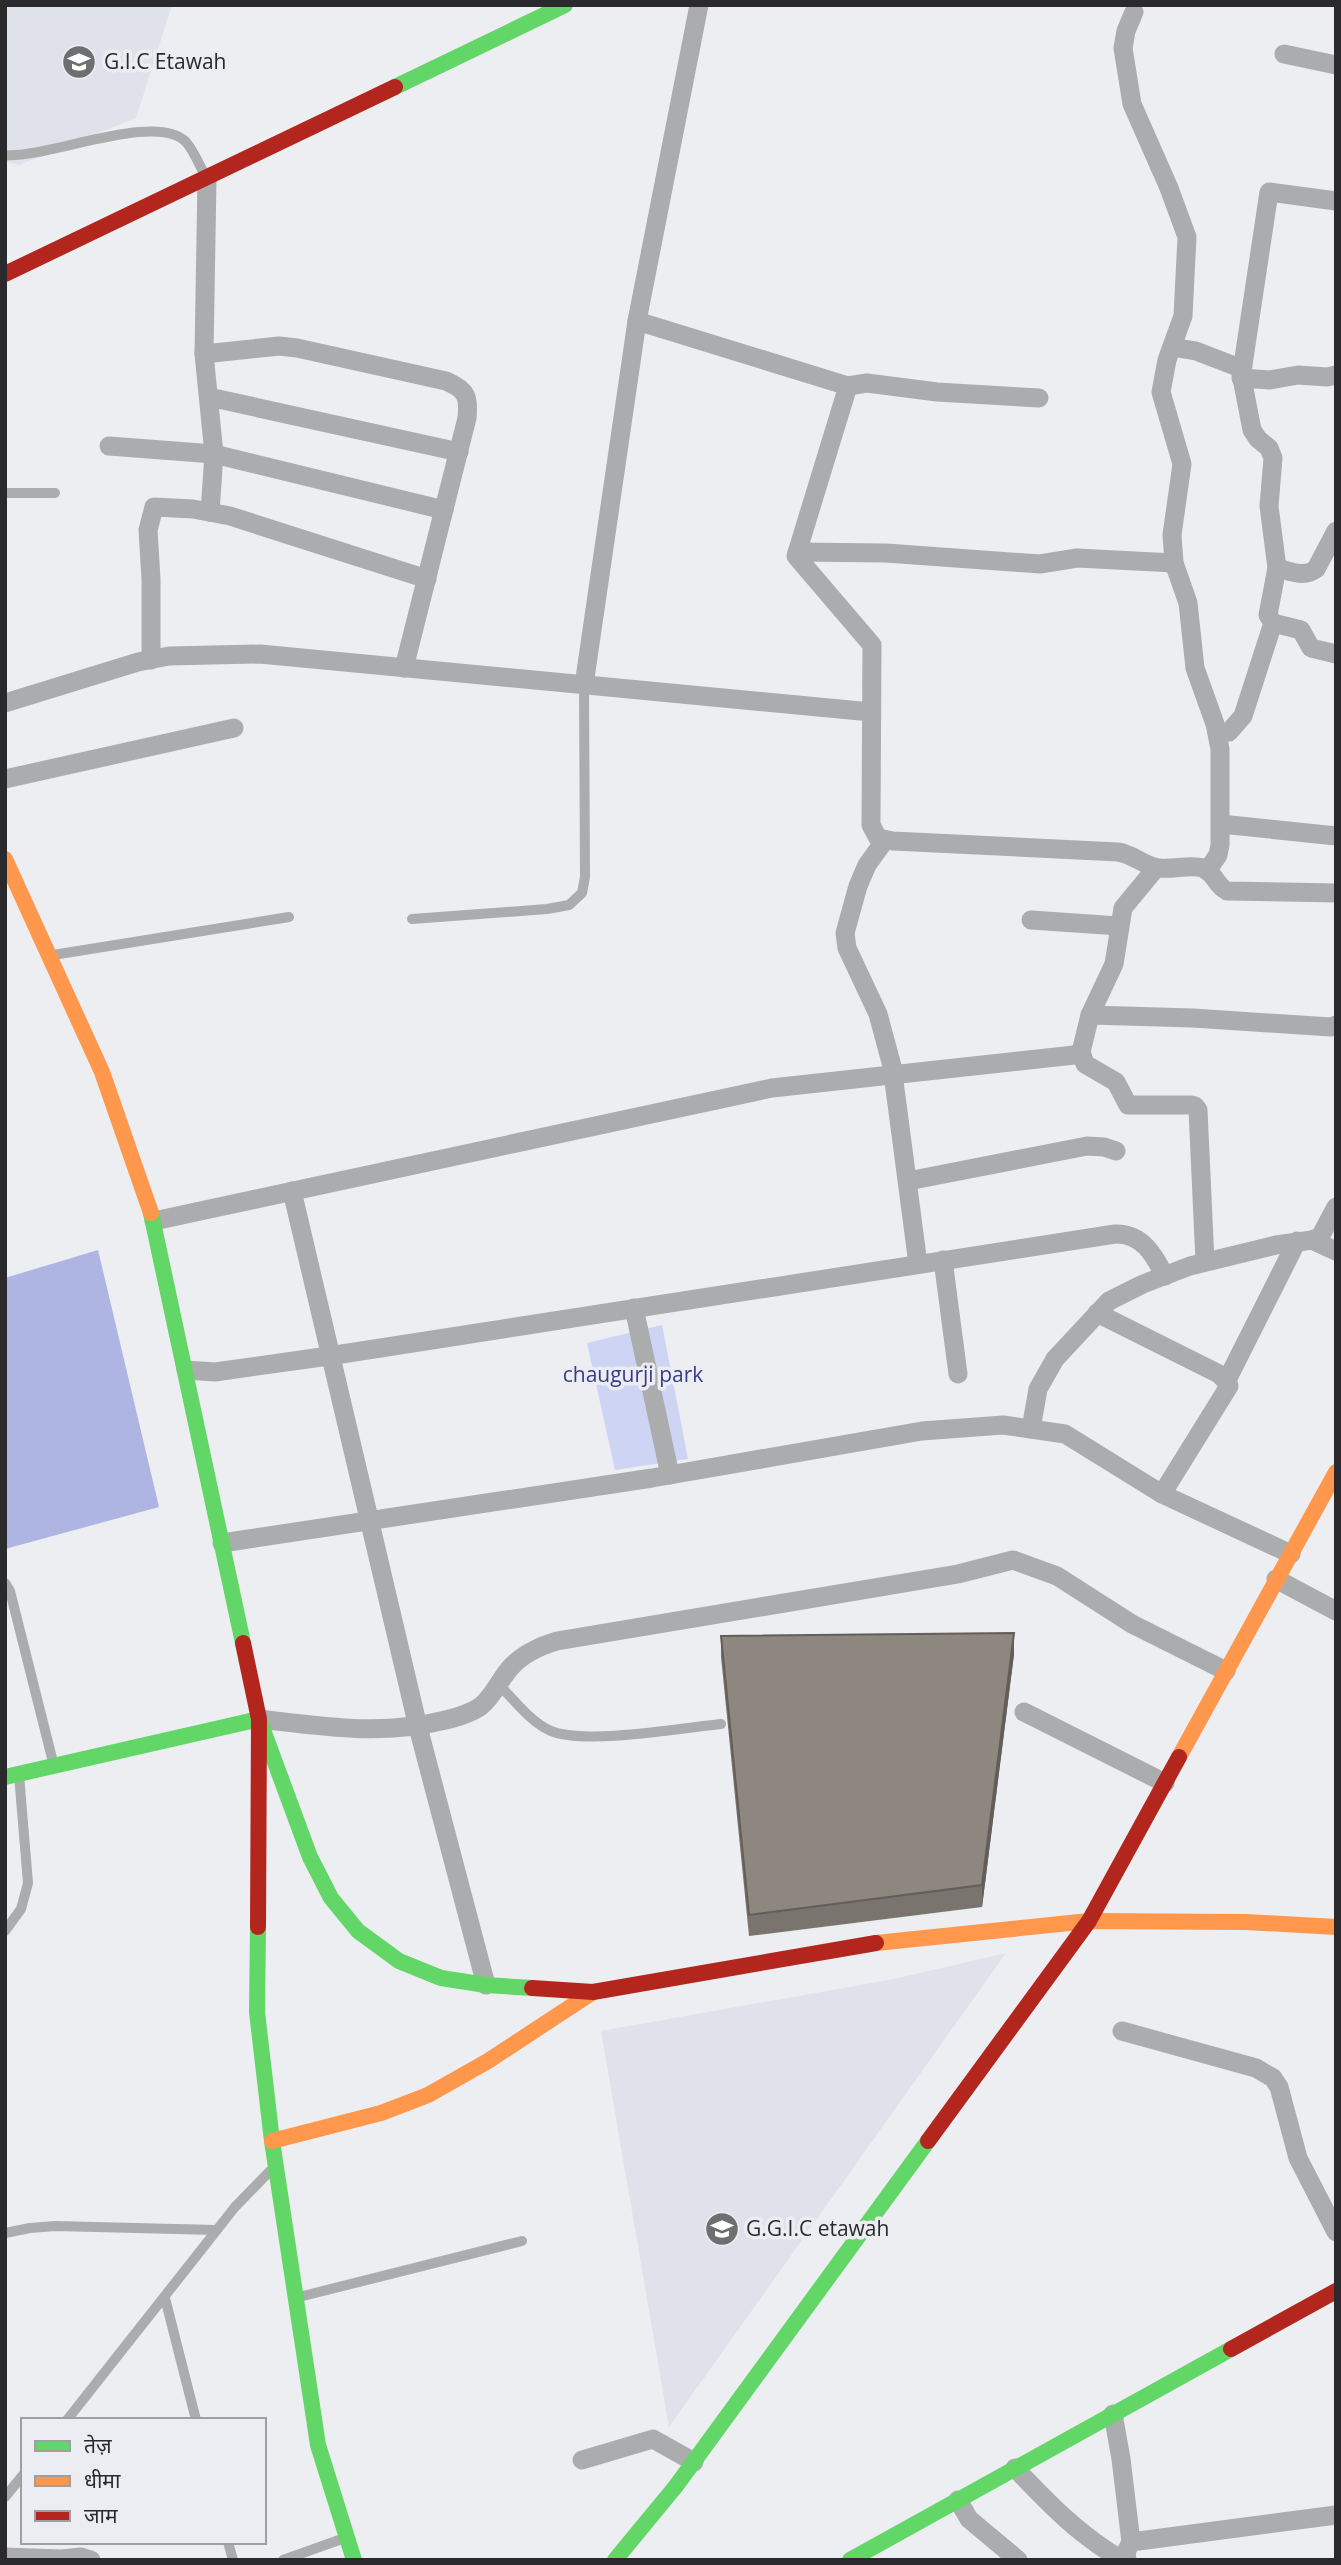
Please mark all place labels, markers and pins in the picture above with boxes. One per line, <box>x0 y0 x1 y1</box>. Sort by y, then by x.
school or university icon: G.I.C Etawah <box>60 43 98 81</box>
place label: G.I.C Etawah <box>104 47 227 75</box>
school or university icon: G.G.I.C etawah <box>703 2210 741 2248</box>
place label: G.G.I.C etawah <box>746 2214 889 2242</box>

